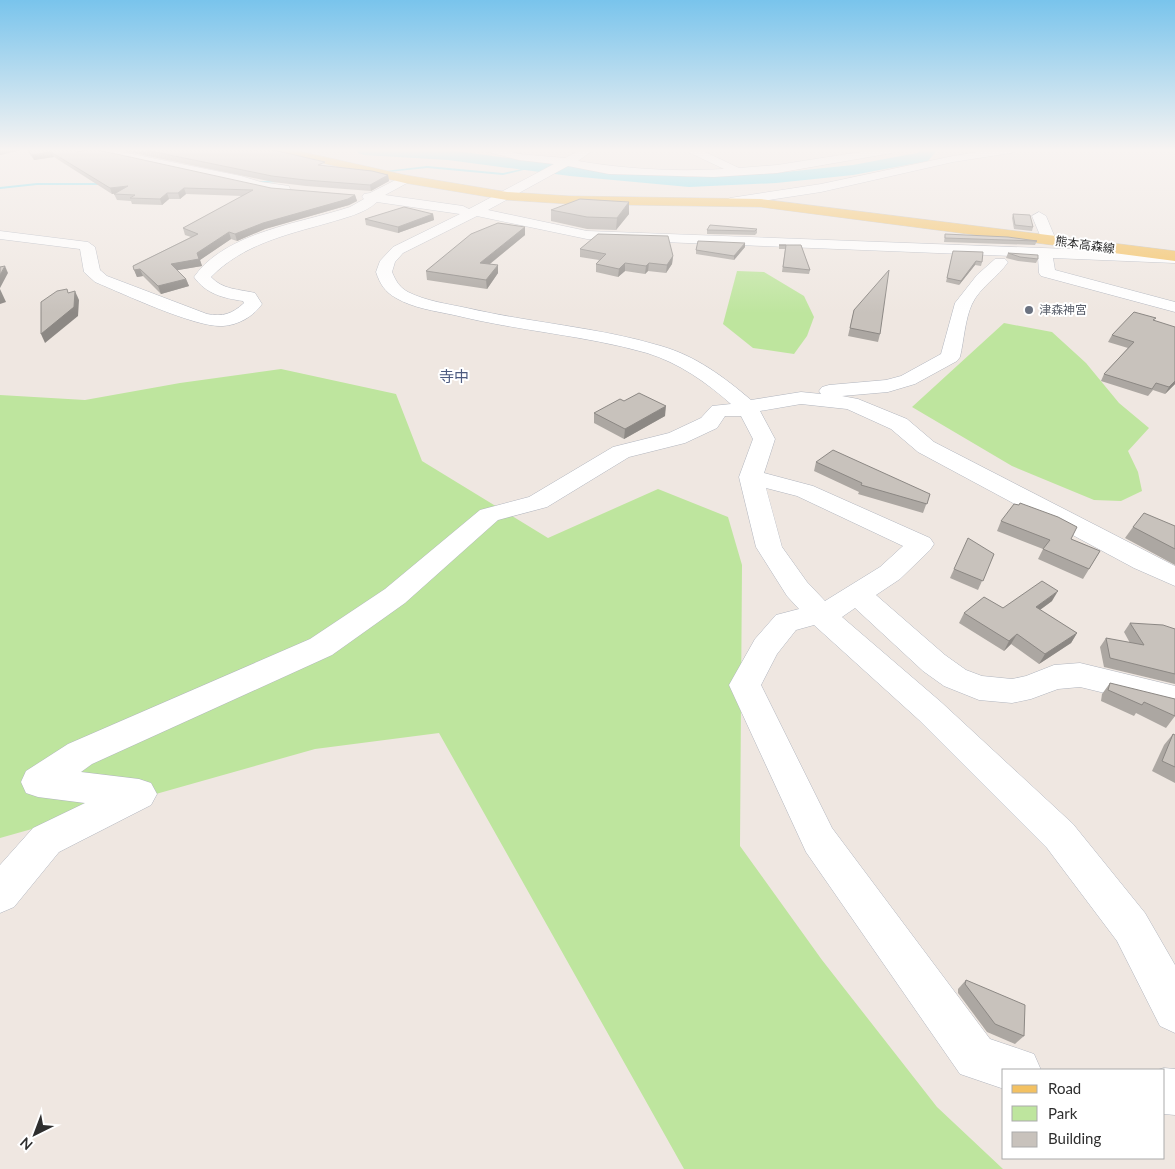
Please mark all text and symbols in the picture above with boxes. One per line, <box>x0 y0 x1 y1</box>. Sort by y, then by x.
street label: 熊本高森線 <box>1054 233 1116 256</box>
place label: 津森神宮 <box>1039 302 1087 317</box>
marker: 津森神宮 <box>1023 304 1035 316</box>
district label: 寺中 <box>439 367 469 385</box>
legend <box>1002 1069 1165 1159</box>
text: Road <box>1048 1079 1081 1097</box>
text: Park <box>1048 1104 1078 1122</box>
north arrow <box>10 1109 60 1159</box>
text: Building <box>1048 1129 1101 1147</box>
text: N <box>16 1134 36 1154</box>

